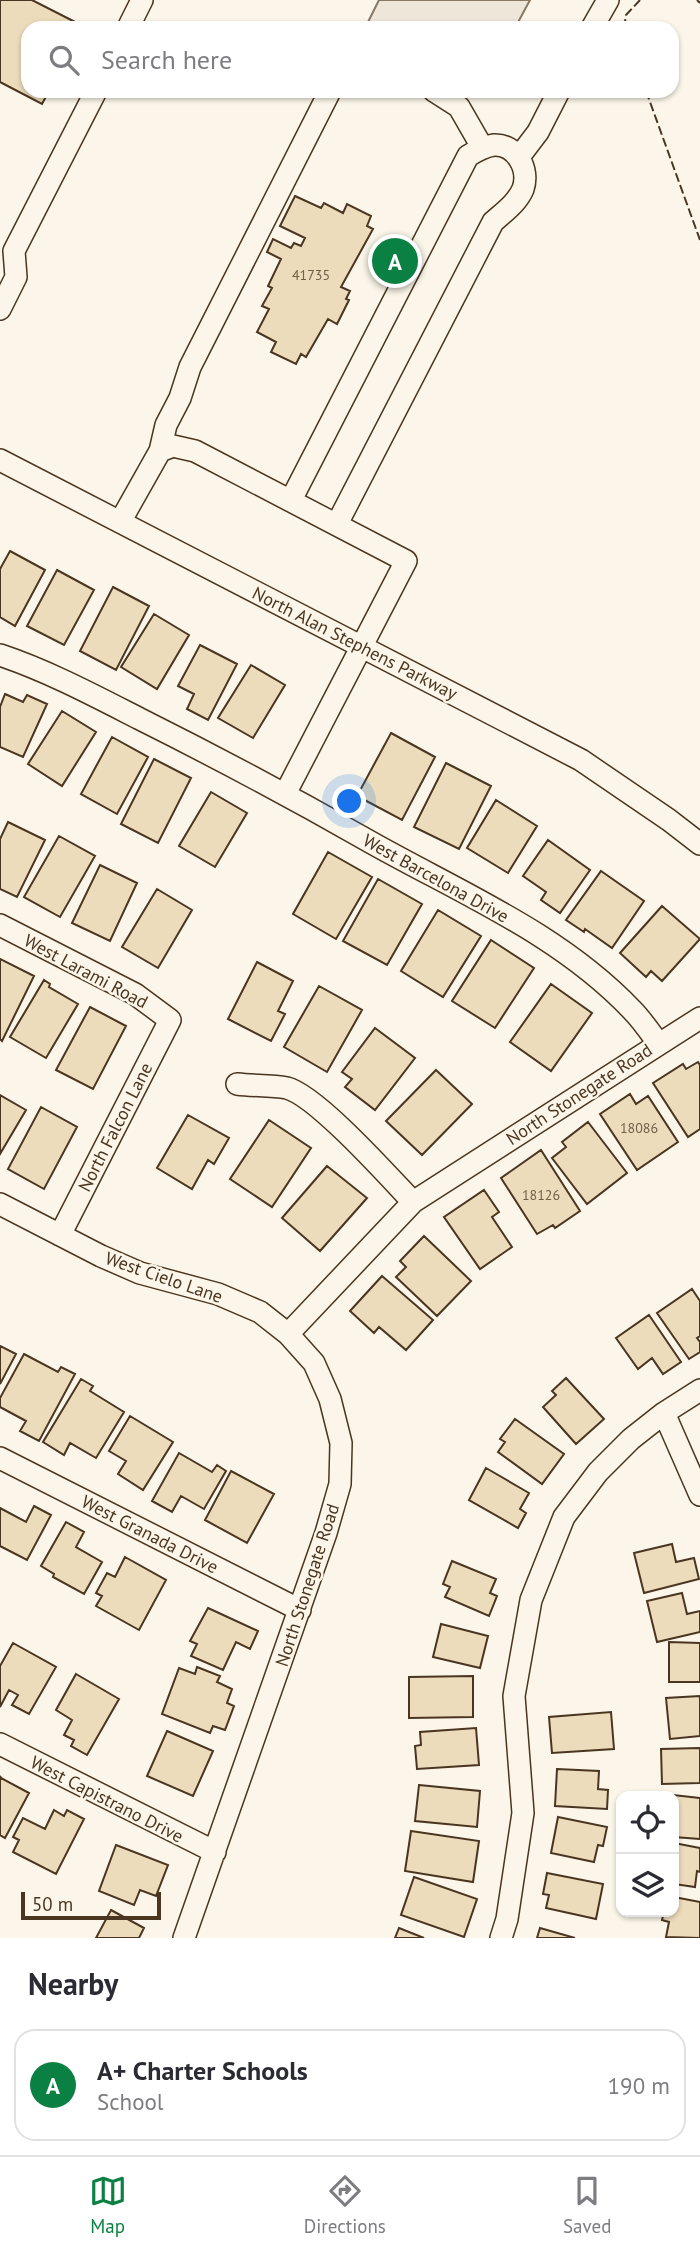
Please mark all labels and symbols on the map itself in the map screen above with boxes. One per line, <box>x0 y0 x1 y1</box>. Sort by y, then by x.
pin: A <box>372 235 418 287</box>
house number: 41735 <box>292 266 330 284</box>
street label: North Alan Stephens Parkway <box>249 581 462 705</box>
your location <box>332 784 366 818</box>
street label: West Barcelona Drive <box>359 828 513 928</box>
street label: West Larami Road <box>20 929 152 1013</box>
street label: North Stonegate Road <box>502 1038 656 1150</box>
street label: North Falcon Lane <box>73 1059 157 1195</box>
house number: 18086 <box>620 1119 658 1137</box>
house number: 18126 <box>522 1186 560 1204</box>
street label: West Cielo Lane <box>102 1246 226 1308</box>
street label: West Granada Drive <box>78 1490 222 1578</box>
street label: North Stonegate Road <box>270 1501 344 1669</box>
street label: West Capistrano Drive <box>27 1750 187 1848</box>
scale bar <box>21 1889 161 1921</box>

